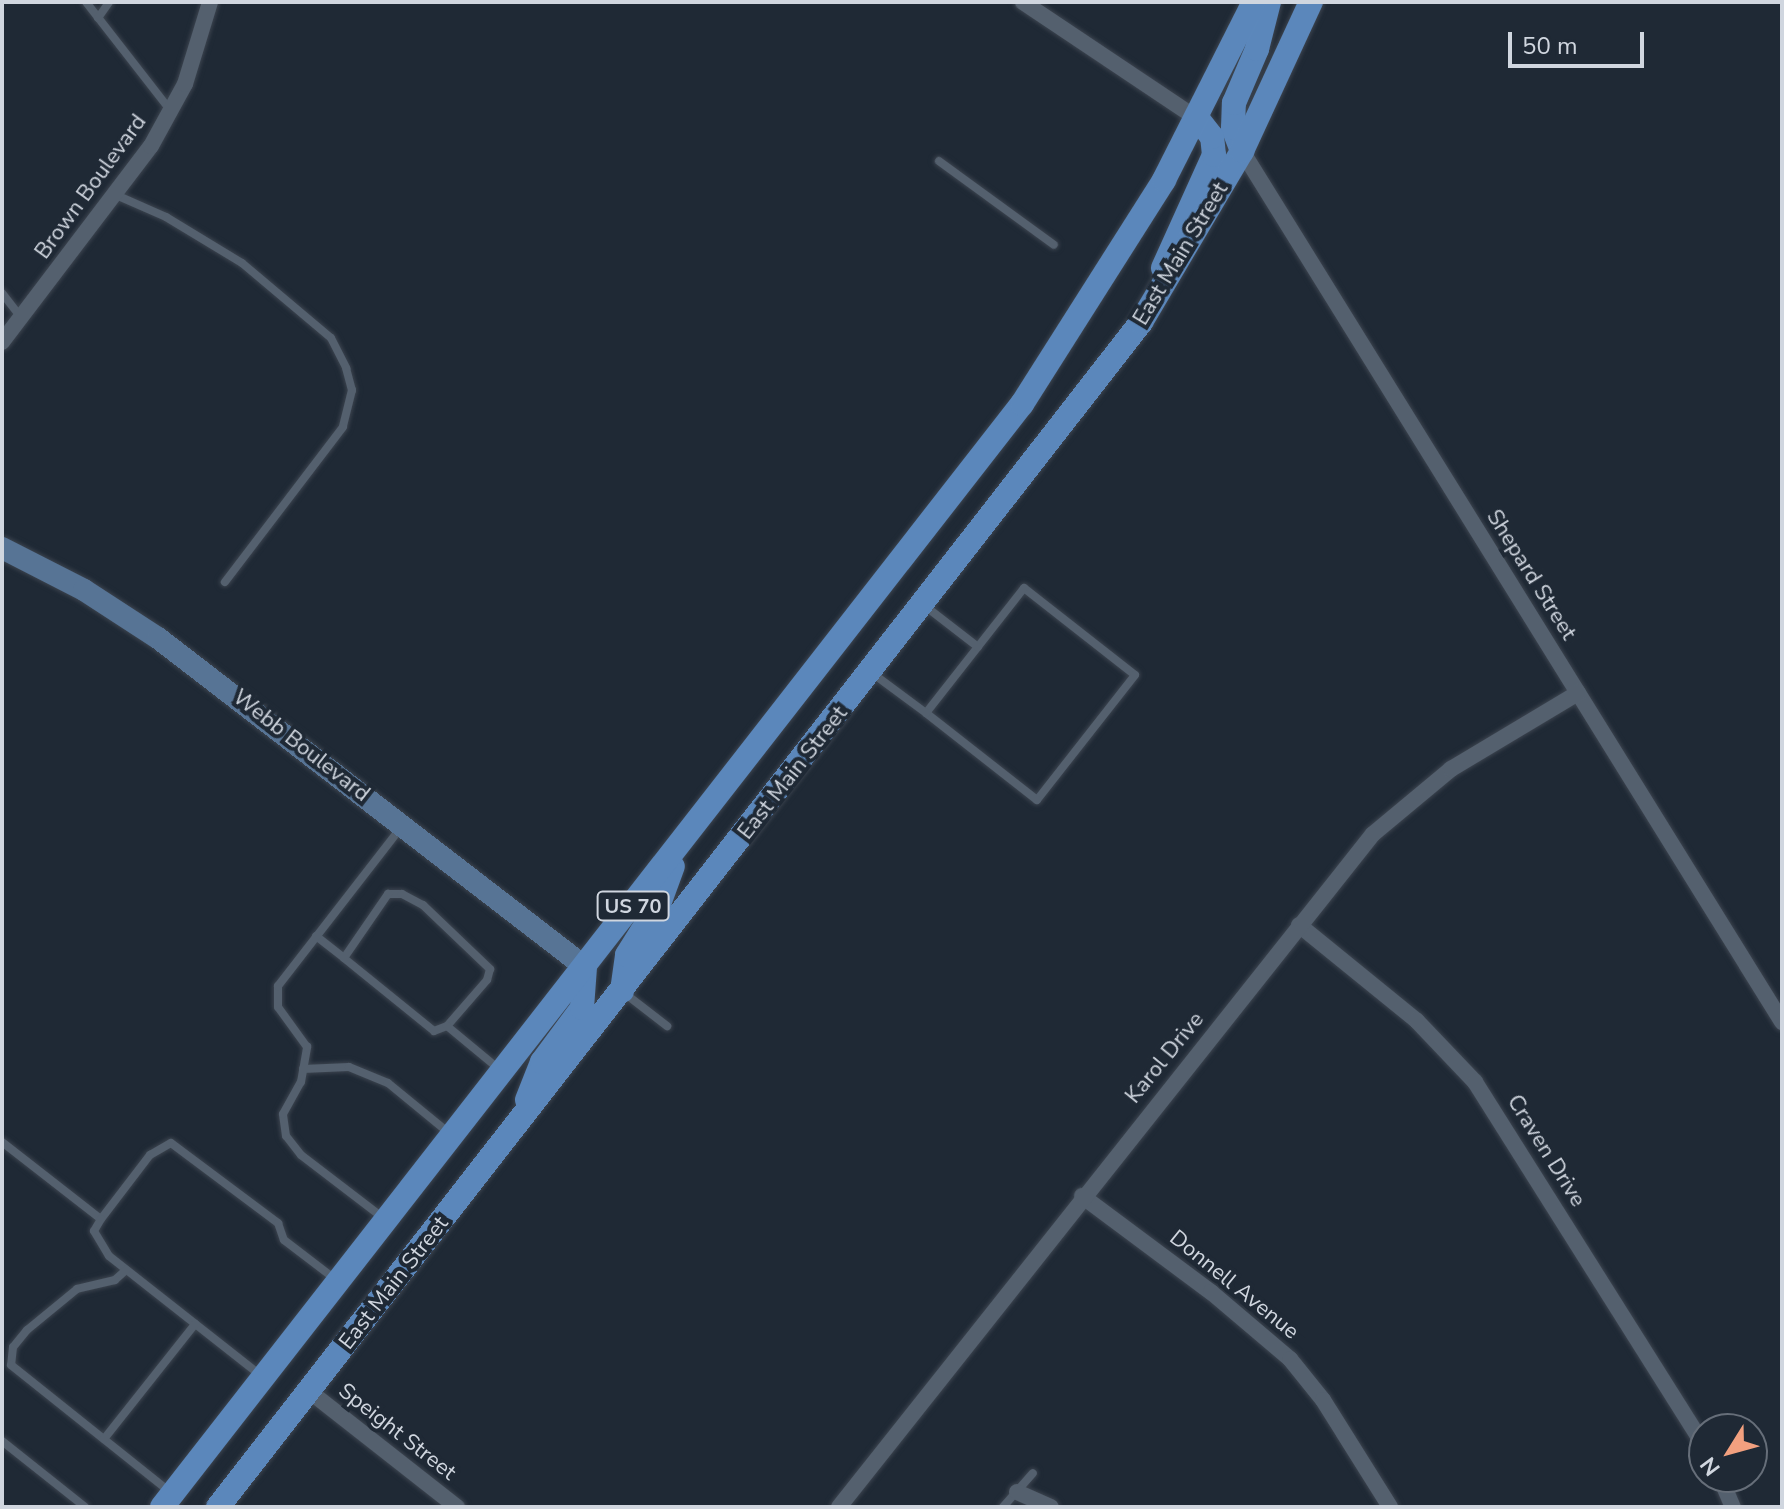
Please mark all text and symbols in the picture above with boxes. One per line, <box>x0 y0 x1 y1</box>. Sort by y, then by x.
scale bar <box>1512 16 1648 66</box>
text: 50 m <box>1522 30 1578 62</box>
street label: Brown Boulevard <box>30 110 152 264</box>
street label: East Main Street <box>1128 178 1234 330</box>
street label: Shepard Street <box>1480 505 1582 645</box>
street label: Webb Boulevard <box>227 684 375 808</box>
street label: East Main Street <box>733 701 853 845</box>
road number: US 70 <box>595 890 671 922</box>
street label: Karol Drive <box>1120 1007 1210 1109</box>
street label: Craven Drive <box>1501 1090 1591 1212</box>
street label: East Main Street <box>334 1211 454 1355</box>
street label: Donnell Avenue <box>1164 1225 1304 1345</box>
street label: Speight Street <box>333 1378 461 1486</box>
north arrow <box>1688 1413 1768 1493</box>
text: N <box>1693 1451 1727 1482</box>

